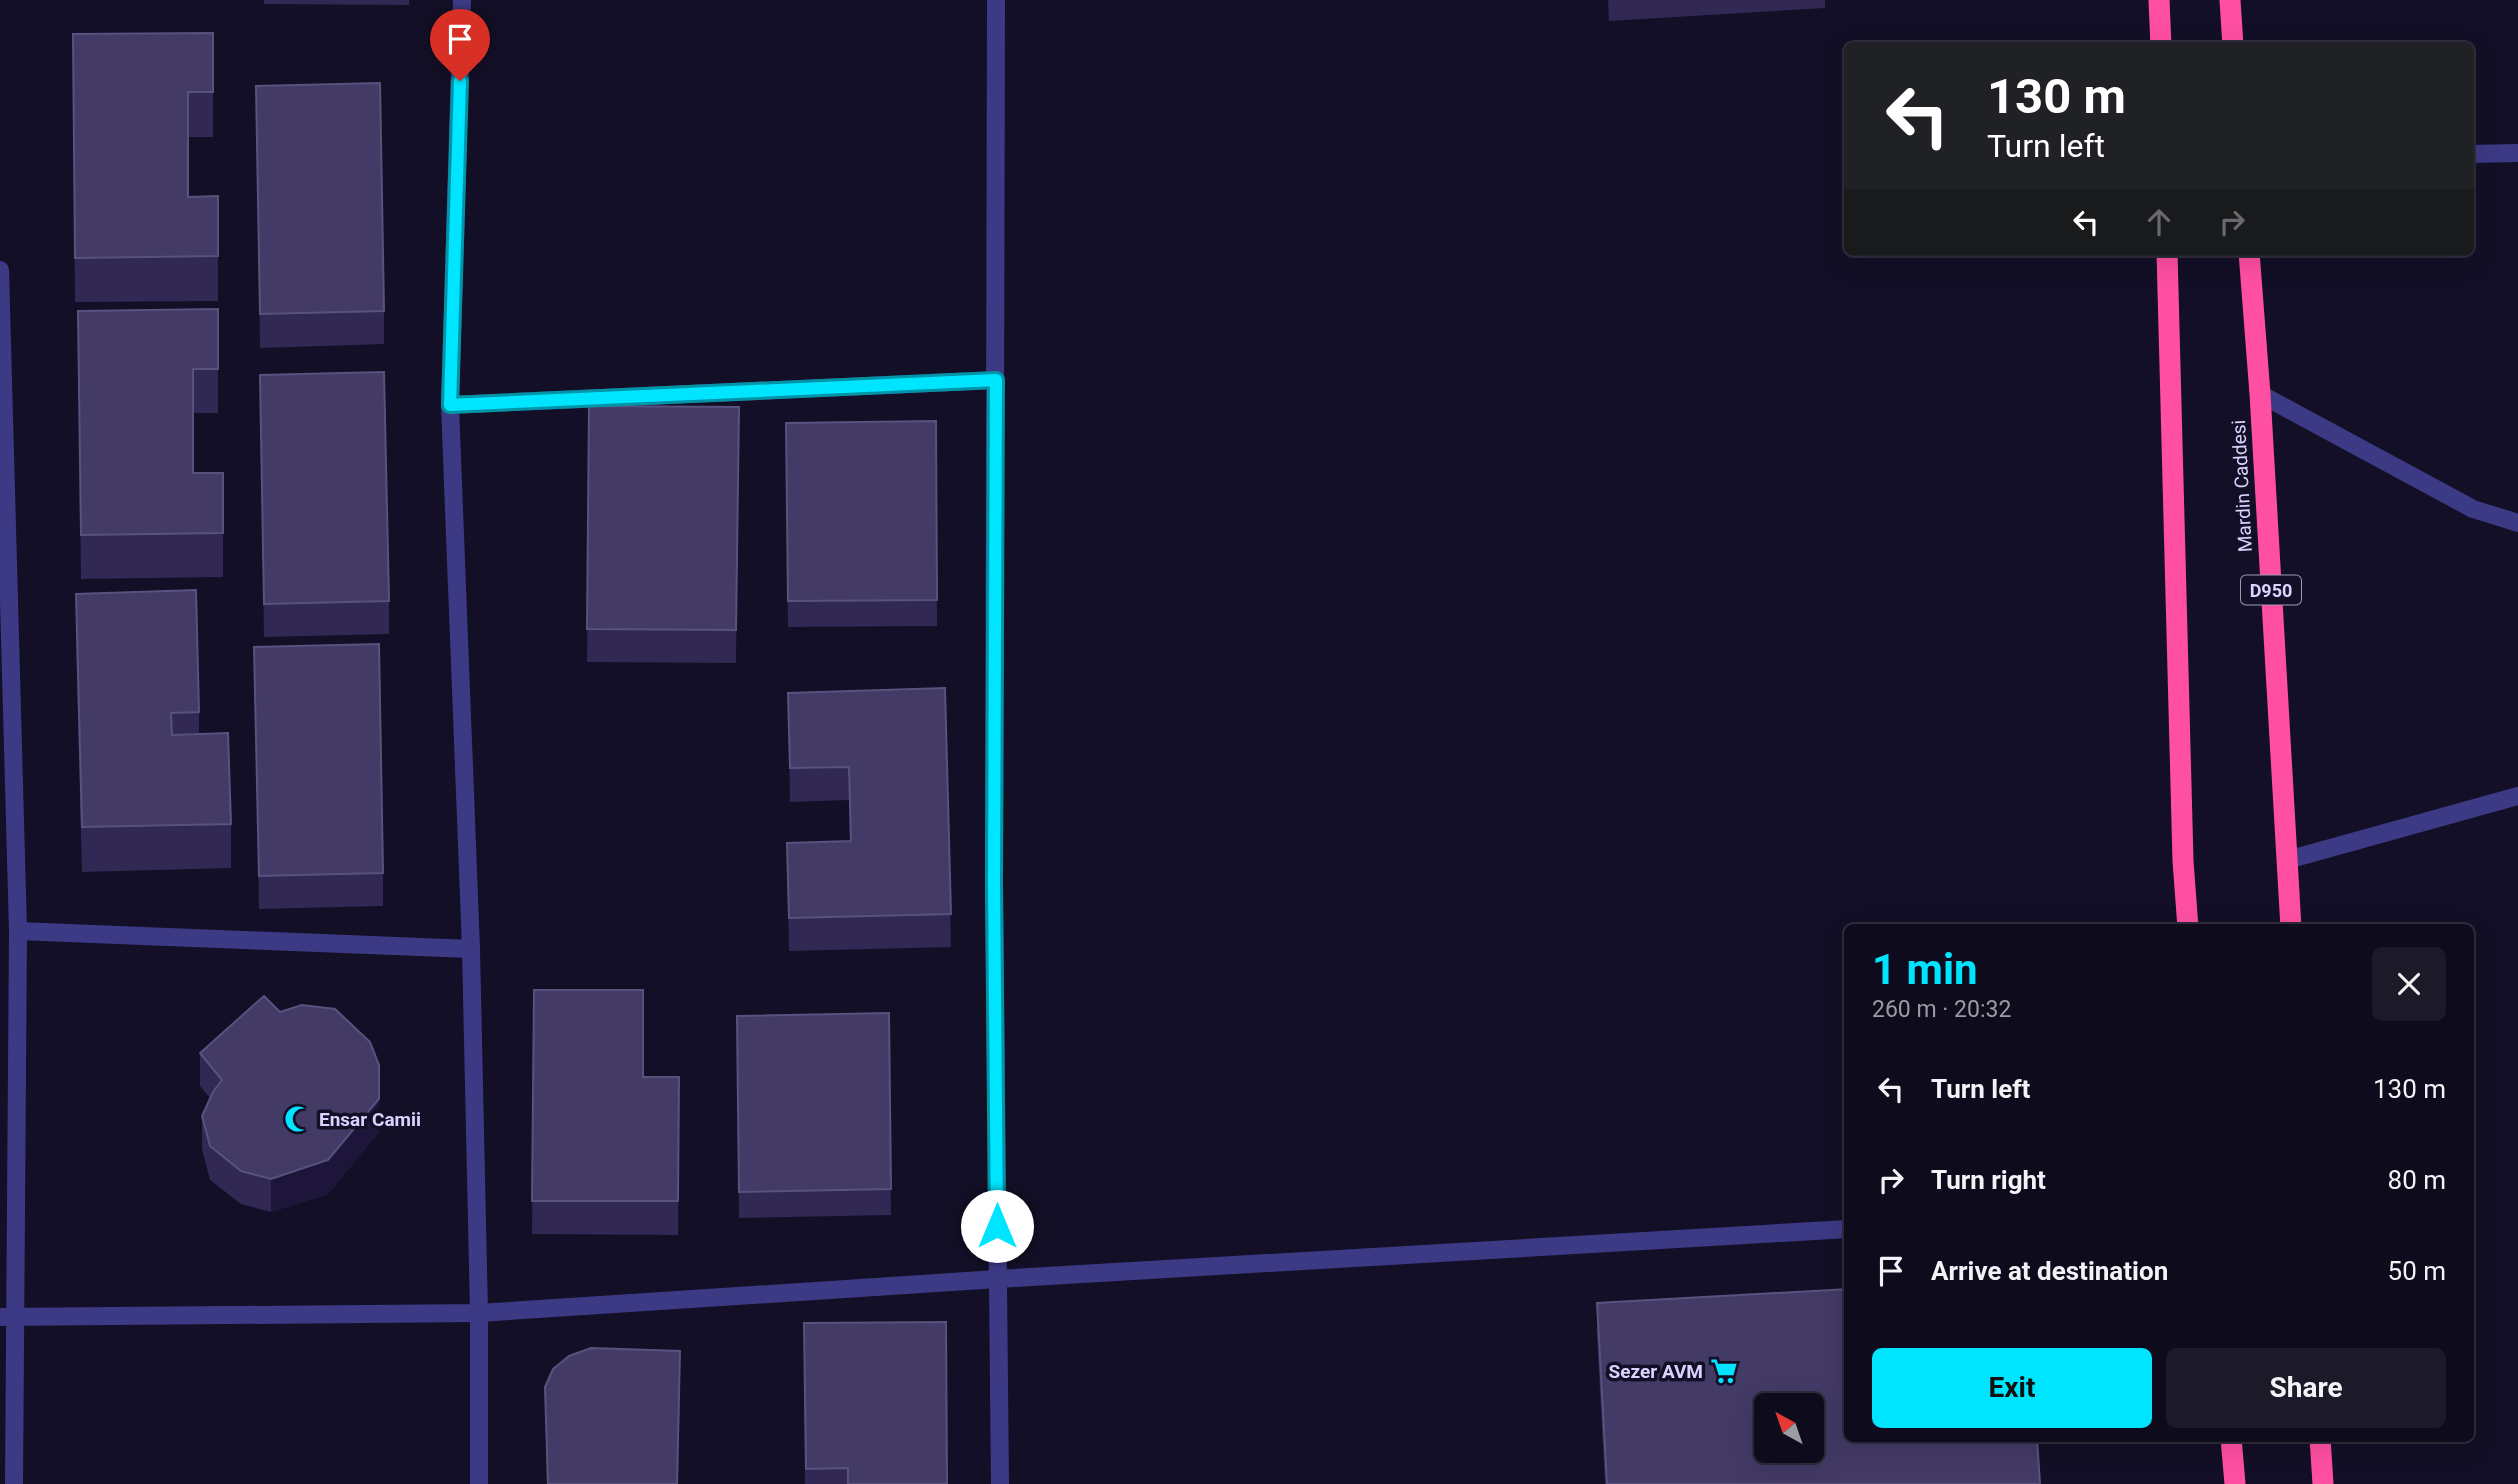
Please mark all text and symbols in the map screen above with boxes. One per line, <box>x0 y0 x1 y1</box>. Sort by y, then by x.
pin <box>430 9 490 81</box>
icon: arrive <box>441 20 479 58</box>
text: 130 m <box>1987 68 2126 125</box>
icon: left <box>1872 70 1963 161</box>
text: Turn left <box>1987 127 2105 165</box>
icon: left <box>2067 203 2105 241</box>
icon: ahead <box>2140 203 2178 241</box>
icon: right <box>2213 203 2251 241</box>
street label: Mardin Caddesi <box>2227 419 2257 553</box>
road number: D950 <box>2241 576 2301 604</box>
text: 1 min <box>1872 945 1978 994</box>
button: close <box>2372 947 2446 1021</box>
text: 260 m · 20:32 <box>1872 996 2011 1023</box>
icon: left <box>1872 1070 1910 1108</box>
text: Turn left <box>1931 1074 2030 1104</box>
text: 130 m <box>2373 1074 2446 1104</box>
mosque icon: Ensar Camii <box>283 1104 313 1134</box>
place label: Ensar Camii <box>319 1108 421 1131</box>
icon: right <box>1872 1161 1910 1199</box>
text: Turn right <box>1931 1165 2046 1195</box>
text: 80 m <box>2388 1165 2446 1195</box>
position arrow <box>960 1189 1034 1263</box>
icon: arrive <box>1872 1252 1910 1290</box>
text: Arrive at destination <box>1931 1256 2168 1286</box>
text: 50 m <box>2388 1256 2446 1286</box>
button: Exit <box>1872 1348 2152 1428</box>
button: Share <box>2166 1348 2446 1428</box>
supermarket icon: Sezer AVM <box>1709 1356 1739 1386</box>
place label: Sezer AVM <box>1609 1360 1703 1383</box>
north arrow <box>1754 1393 1824 1463</box>
map controls <box>1754 1393 1824 1463</box>

